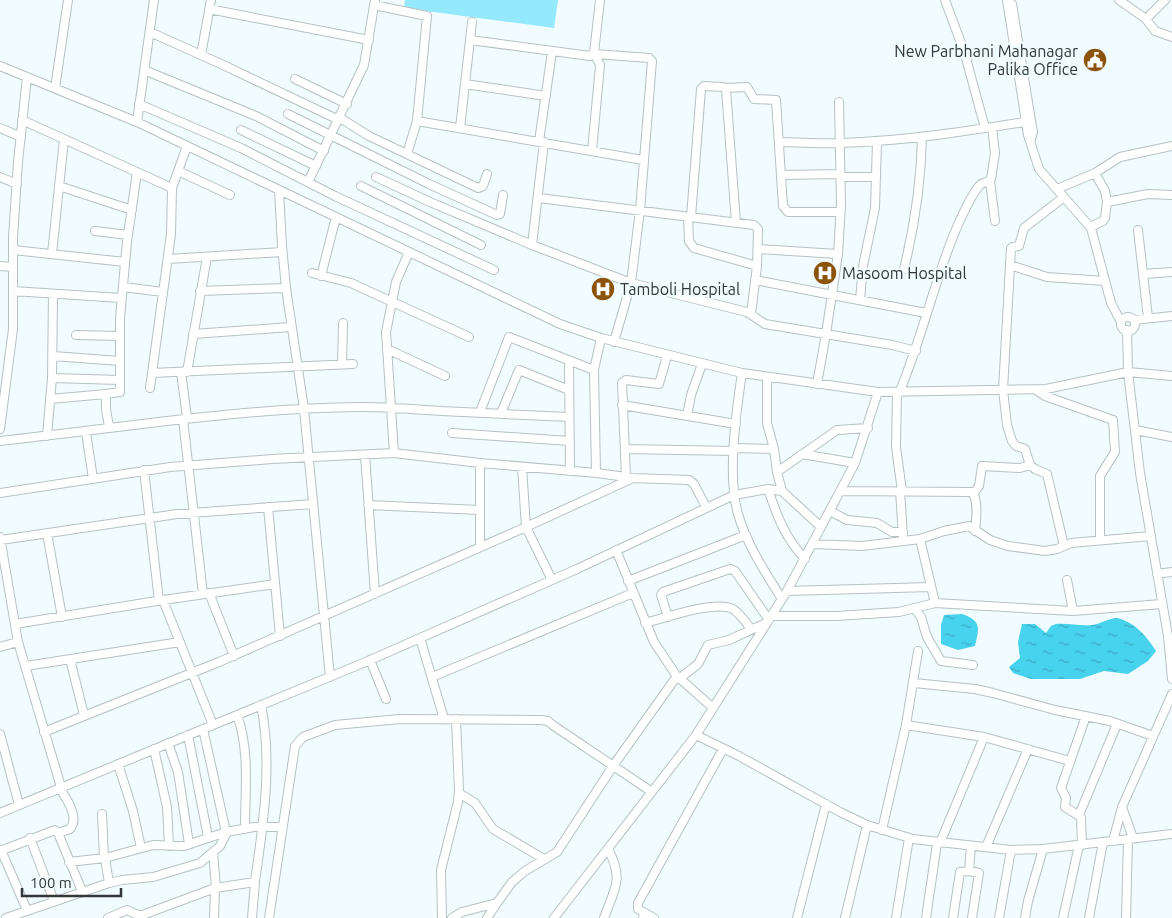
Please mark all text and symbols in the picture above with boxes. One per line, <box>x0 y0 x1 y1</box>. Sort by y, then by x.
place label: New Parbhani Mahanagar Palika Office <box>894 42 1078 78</box>
public building icon: New Parbhani Mahanagar Palika Office <box>1082 47 1108 73</box>
hospital icon: Masoom Hospital <box>812 260 838 286</box>
place label: Masoom Hospital <box>842 264 967 282</box>
hospital icon: Tamboli Hospital <box>590 276 616 302</box>
place label: Tamboli Hospital <box>620 280 740 298</box>
scale bar <box>22 866 121 898</box>
text: 100 m <box>30 874 72 891</box>

